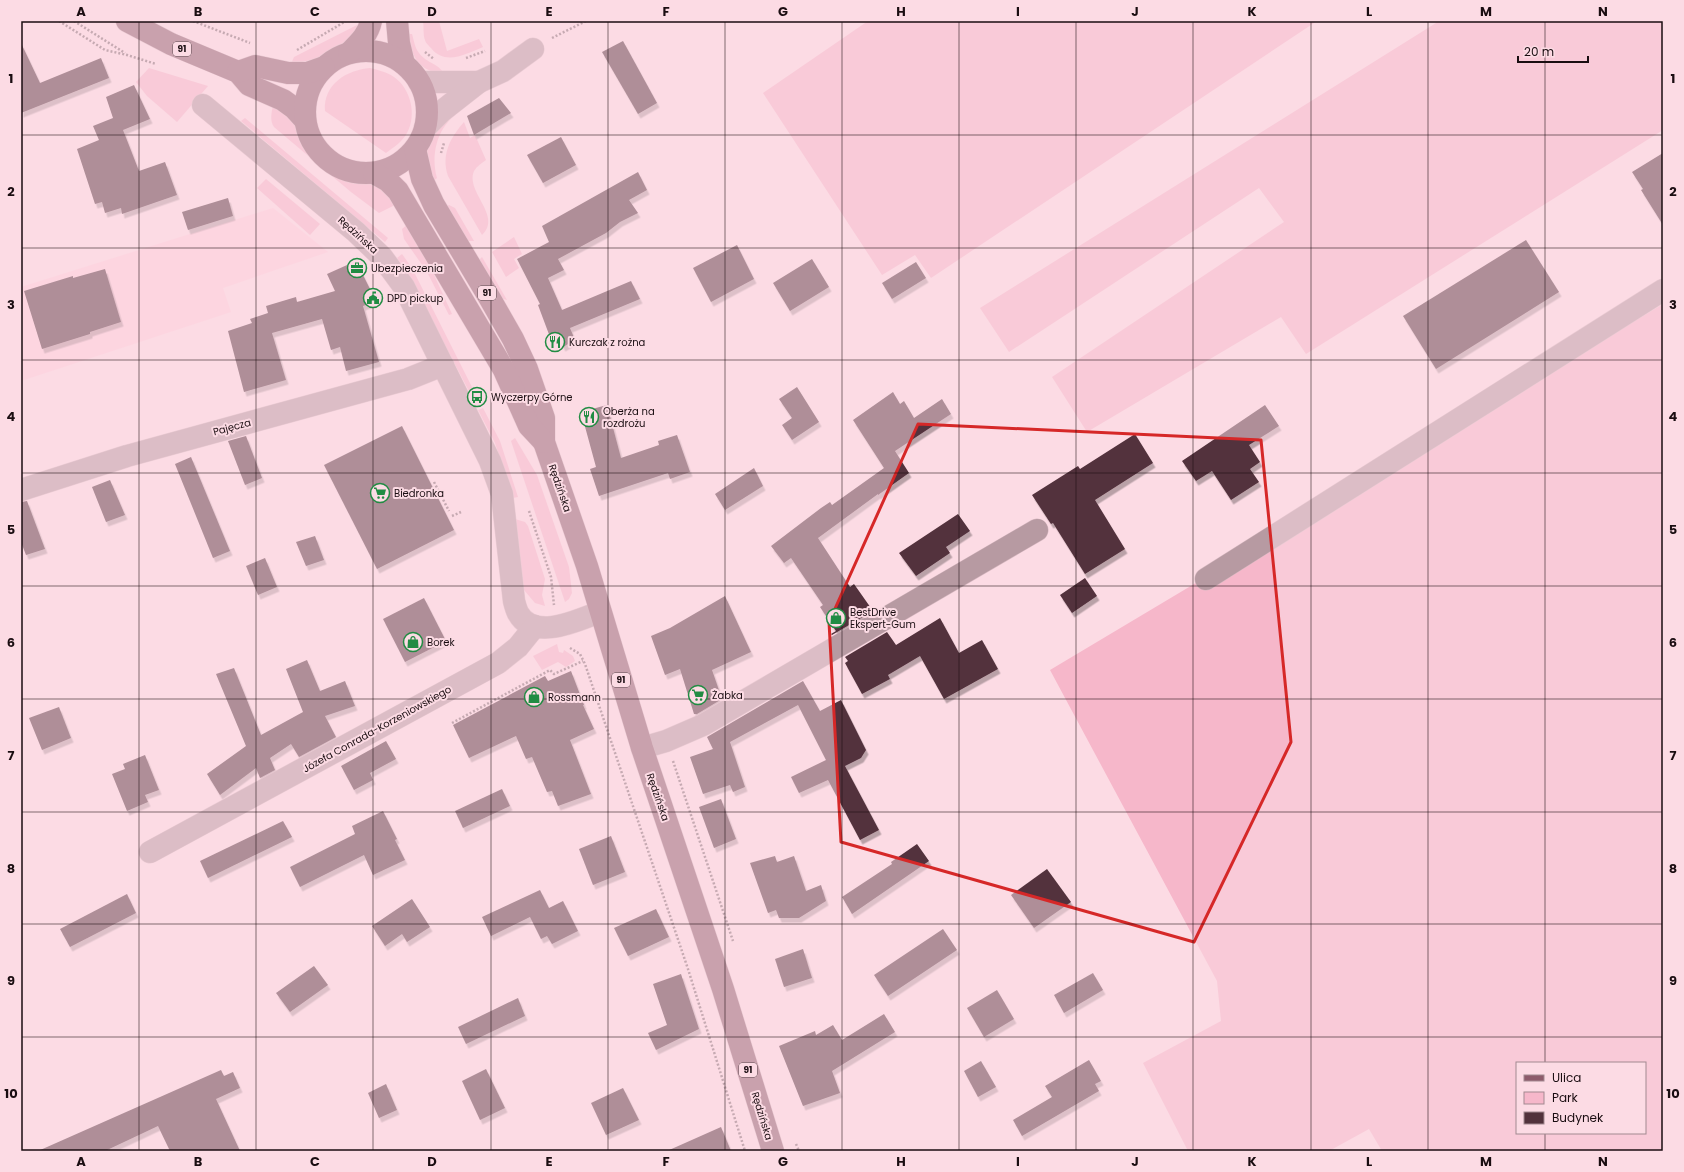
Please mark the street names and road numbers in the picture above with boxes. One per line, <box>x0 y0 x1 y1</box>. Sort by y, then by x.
road number: 91 <box>173 42 191 56</box>
street label: Rędzińska <box>335 213 381 257</box>
road number: 91 <box>478 286 496 300</box>
street label: Pajęcza <box>211 415 253 439</box>
street label: Rędzińska <box>545 462 575 514</box>
road number: 91 <box>612 673 630 687</box>
street label: Józefa Conrada-Korzeniowskiego <box>300 682 454 776</box>
street label: Rędzińska <box>643 771 673 823</box>
road number: 91 <box>739 1063 757 1077</box>
street label: Rędzińska <box>748 1090 776 1142</box>

